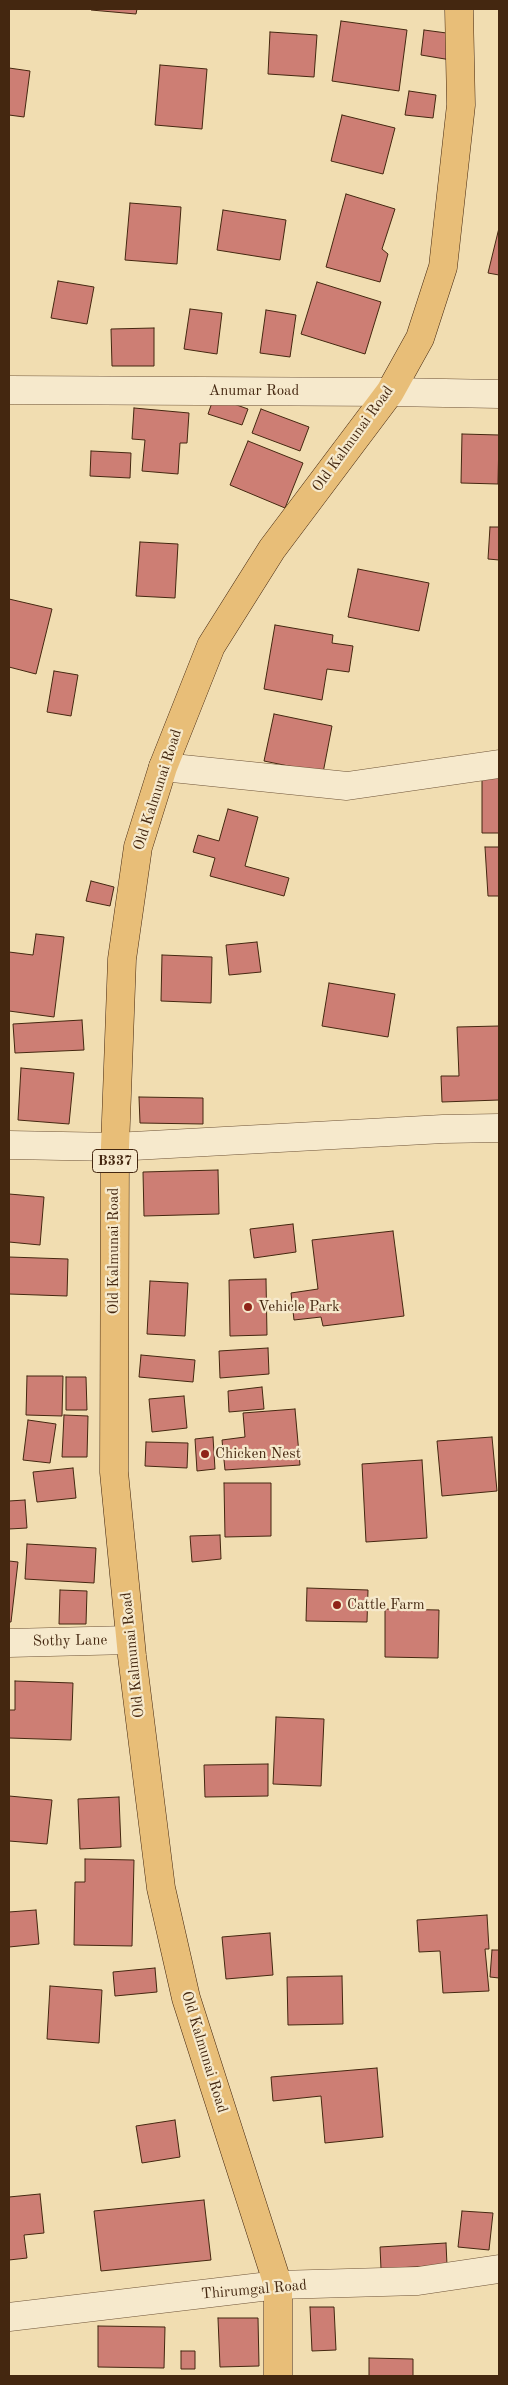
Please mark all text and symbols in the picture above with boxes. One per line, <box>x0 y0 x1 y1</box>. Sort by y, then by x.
street label: Anumar Road <box>209 382 299 400</box>
street label: Old Kalmunai Road <box>309 383 397 495</box>
street label: Old Kalmunai Road <box>130 727 186 853</box>
road number: B337 <box>92 1150 138 1172</box>
street label: Old Kalmunai Road <box>105 1188 123 1314</box>
place label: Vehicle Park <box>258 1298 340 1316</box>
marker: Vehicle Park <box>242 1301 254 1313</box>
place label: Chicken Nest <box>215 1445 301 1463</box>
marker: Chicken Nest <box>199 1448 211 1460</box>
street label: Old Kalmunai Road <box>117 1591 149 1719</box>
place label: Cattle Farm <box>347 1596 425 1614</box>
marker: Cattle Farm <box>331 1599 343 1611</box>
street label: Sothy Lane <box>32 1631 108 1651</box>
street label: Old Kalmunai Road <box>177 1989 231 2115</box>
street label: Thirumgal Road <box>200 2276 308 2304</box>

